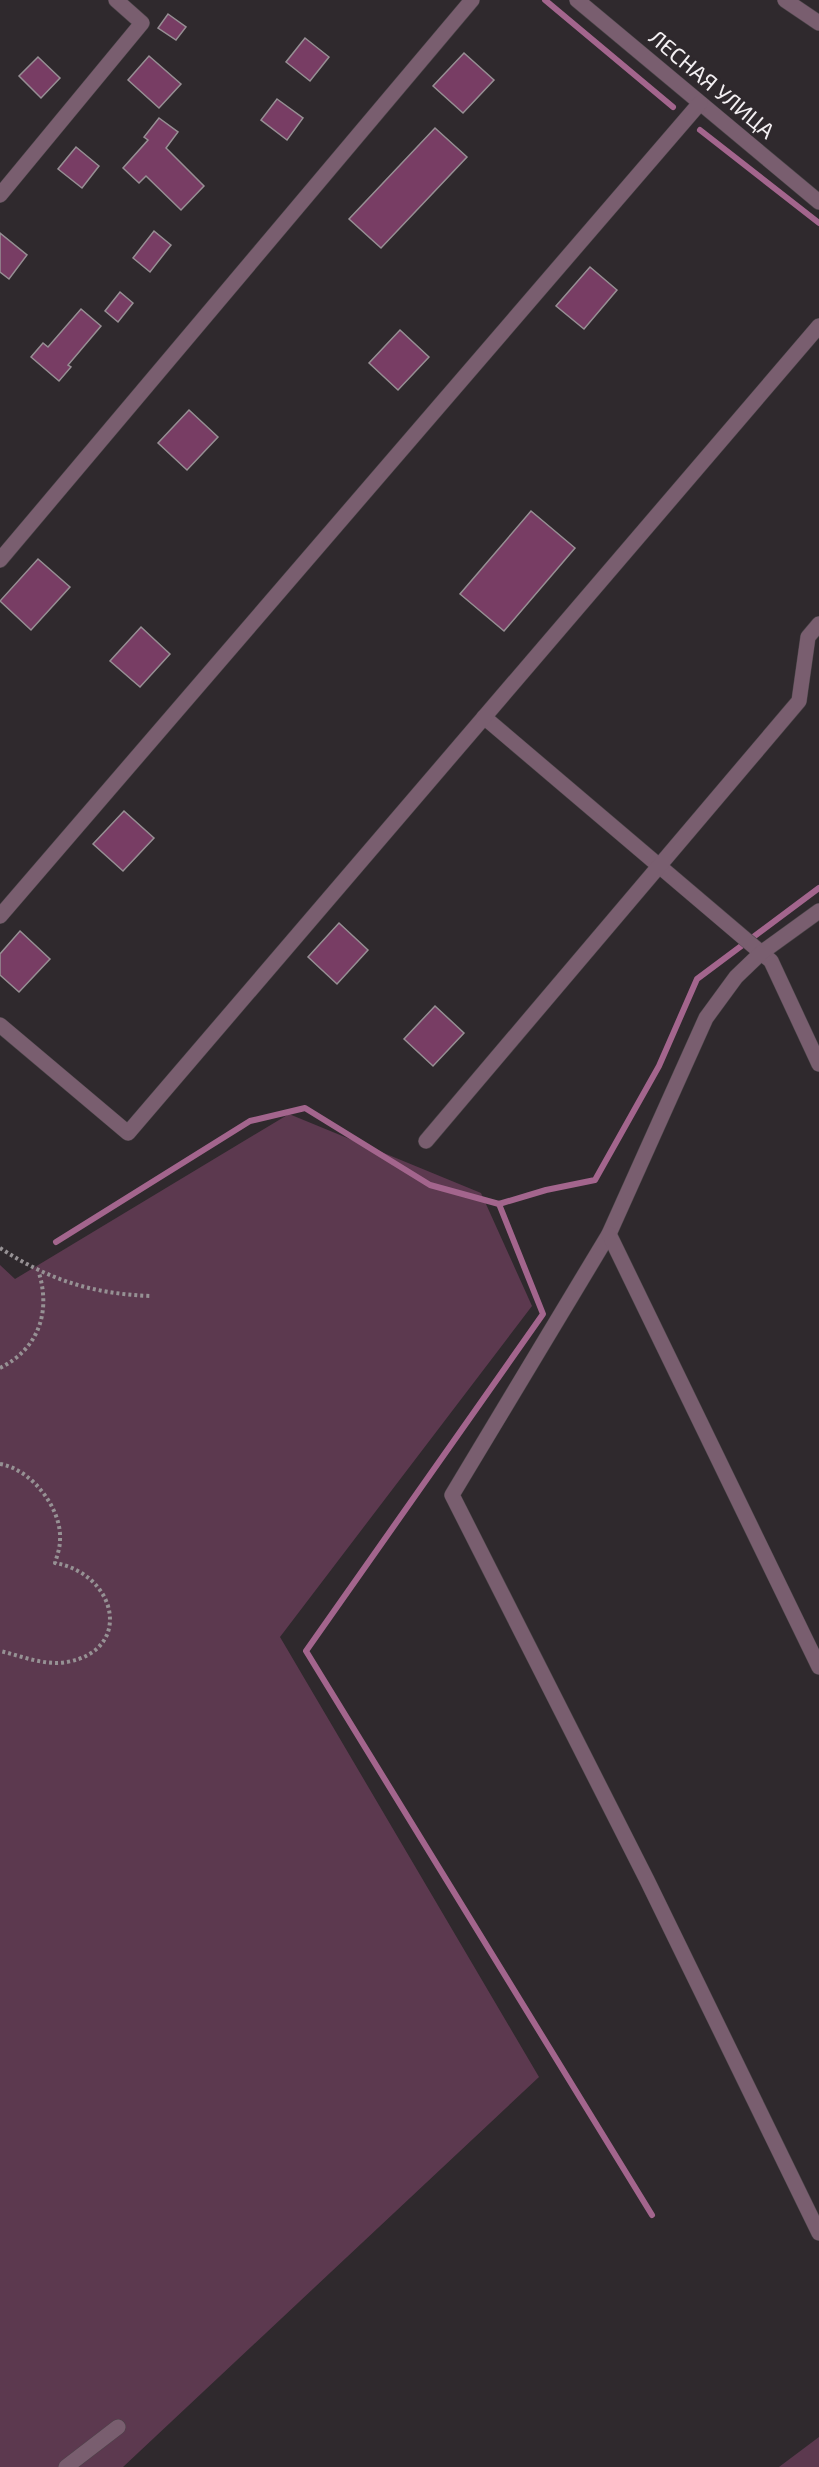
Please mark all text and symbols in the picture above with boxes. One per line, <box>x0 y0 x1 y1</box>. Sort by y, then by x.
street label: ЛЕСНАЯ УЛИЦА <box>645 23 781 143</box>

